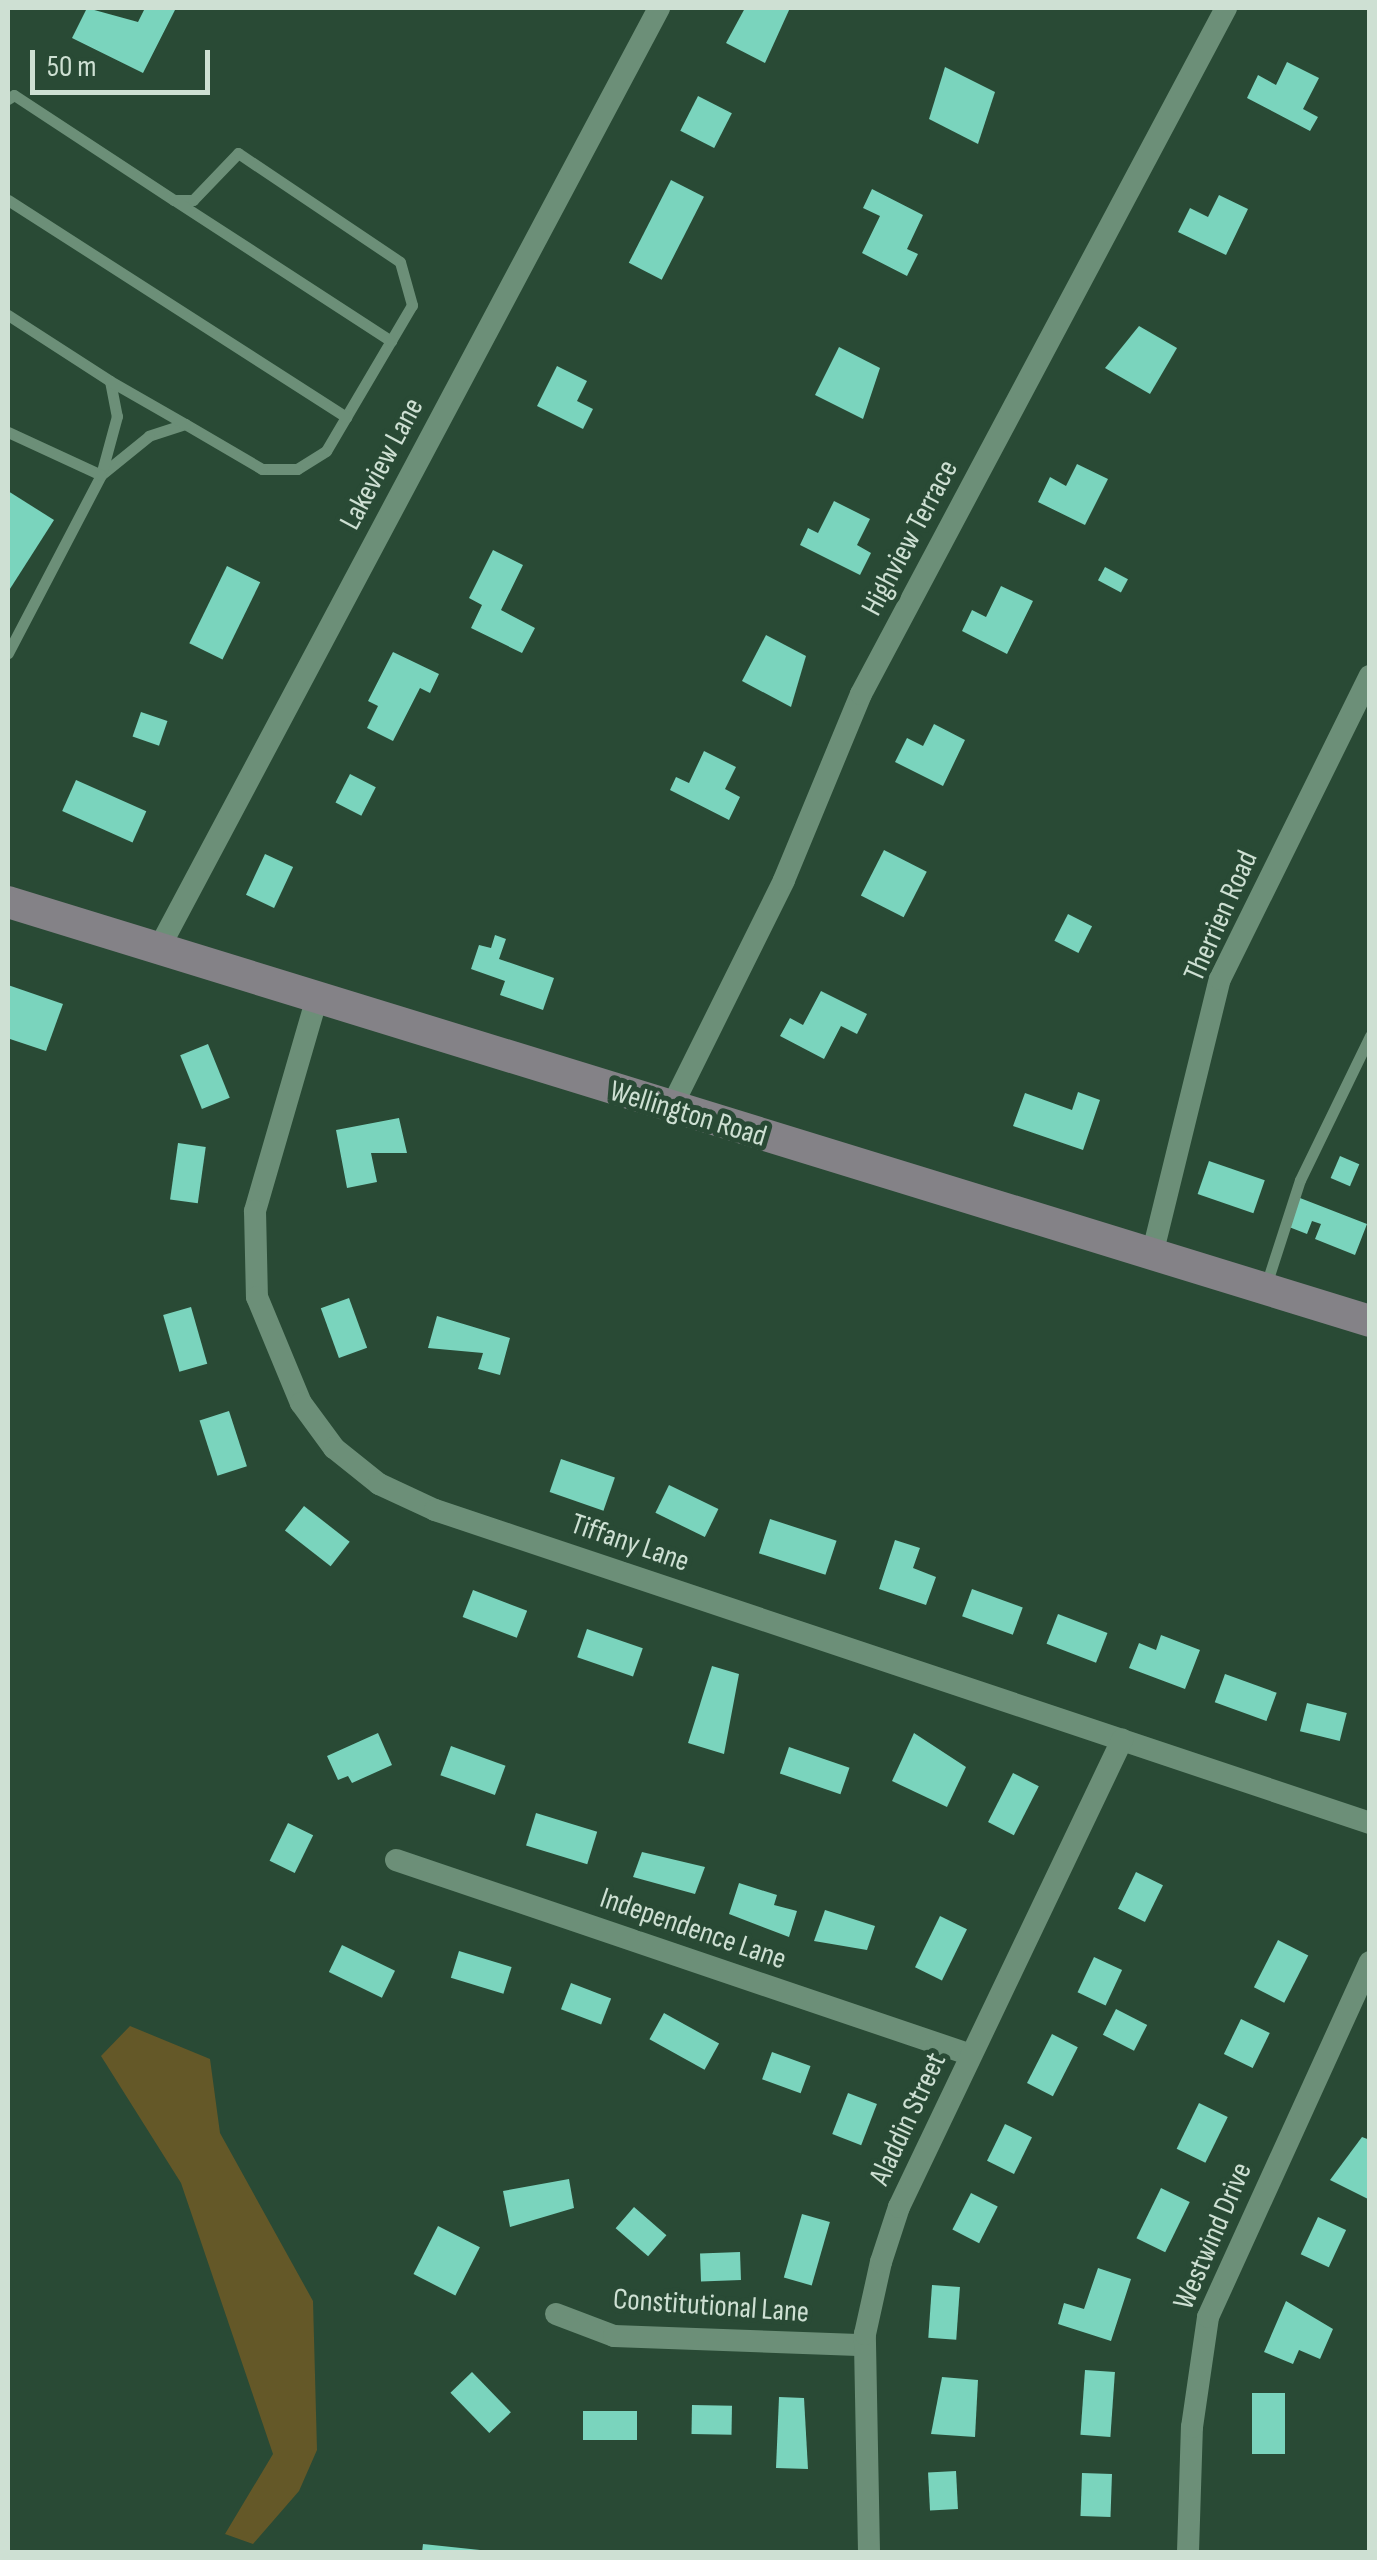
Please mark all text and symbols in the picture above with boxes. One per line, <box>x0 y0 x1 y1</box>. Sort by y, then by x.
scale bar <box>35 30 215 92</box>
text: 50 m <box>47 49 96 85</box>
street label: Lakeview Lane <box>332 392 432 536</box>
street label: Highview Terrace <box>854 454 966 622</box>
street label: Therrien Road <box>1176 845 1266 987</box>
street label: Wellington Road <box>605 1073 771 1155</box>
street label: Tiffany Lane <box>566 1506 694 1580</box>
street label: Independence Lane <box>595 1880 791 1978</box>
street label: Aladdin Street <box>862 2047 954 2191</box>
street label: Westwind Drive <box>1166 2157 1260 2315</box>
street label: Constitutional Lane <box>612 2281 810 2331</box>

